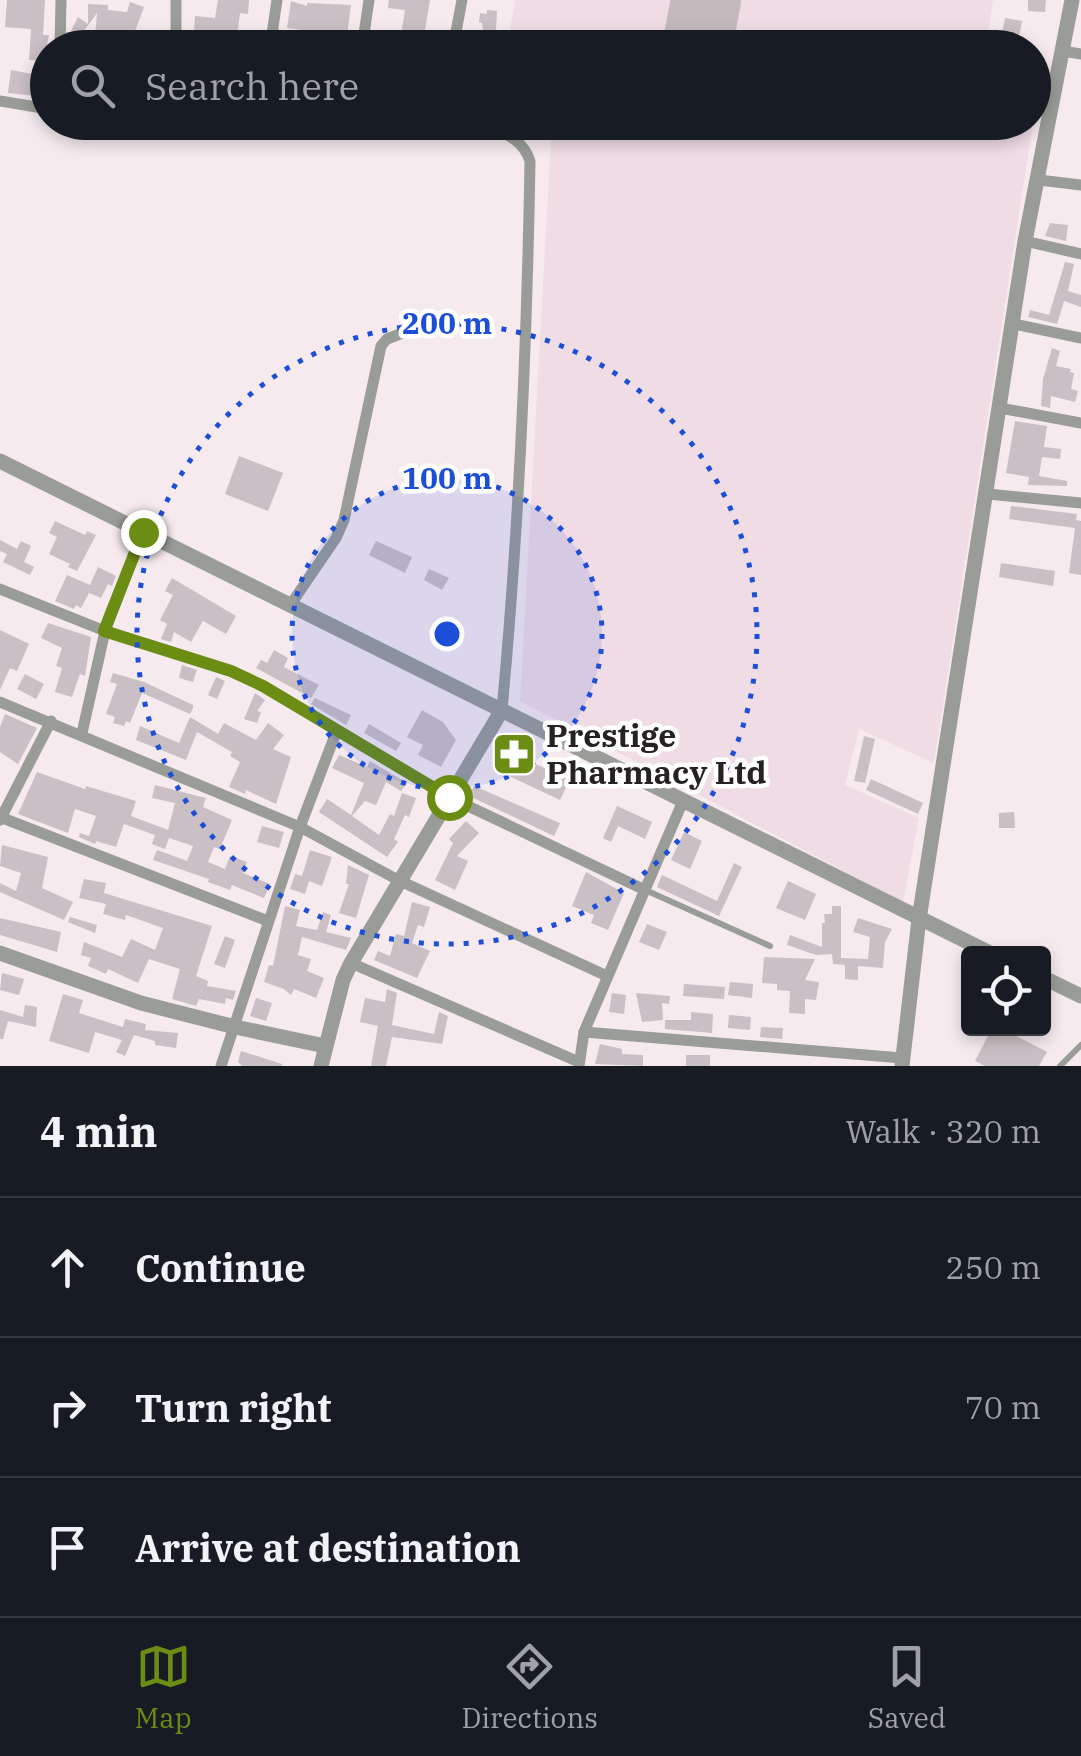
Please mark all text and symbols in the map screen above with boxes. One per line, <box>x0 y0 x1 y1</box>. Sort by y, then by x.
search box <box>30 30 1051 140</box>
icon: search <box>65 58 120 113</box>
text: Search here <box>145 61 359 110</box>
text: 200 m <box>402 303 492 342</box>
text: 100 m <box>402 458 492 497</box>
route end <box>121 510 167 556</box>
centre of rings <box>429 616 465 652</box>
place label: Prestige Pharmacy Ltd <box>546 714 767 793</box>
pharmacy icon: Prestige Pharmacy Ltd <box>491 731 537 777</box>
route start <box>427 775 473 821</box>
map controls <box>961 946 1051 1036</box>
button: locate <box>961 946 1051 1036</box>
text: 4 min <box>40 1104 158 1159</box>
text: Walk · 320 m <box>845 1110 1041 1152</box>
icon: ahead <box>40 1240 95 1295</box>
text: Continue <box>135 1243 306 1292</box>
text: 250 m <box>945 1246 1041 1288</box>
icon: right <box>40 1380 95 1435</box>
text: Turn right <box>135 1383 331 1432</box>
text: 70 m <box>965 1386 1041 1428</box>
icon: arrive <box>40 1520 95 1575</box>
text: Arrive at destination <box>135 1523 521 1572</box>
tab: Map <box>135 1639 192 1736</box>
tab: Directions <box>461 1639 598 1736</box>
tab: Saved <box>868 1639 946 1736</box>

